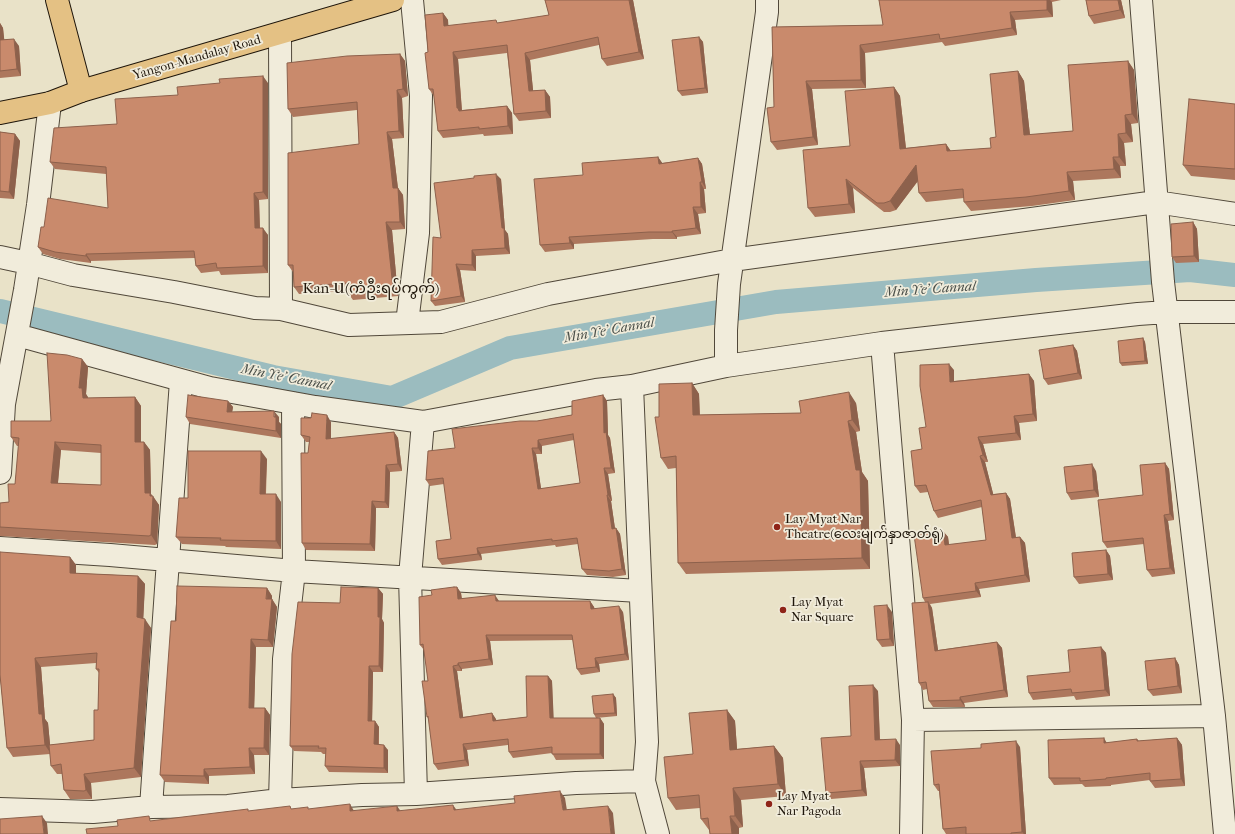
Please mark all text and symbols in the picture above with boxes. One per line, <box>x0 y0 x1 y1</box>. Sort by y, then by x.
street label: Yangon-Mandalay Road <box>131 32 263 84</box>
water label: Min Ye' Cannal <box>884 278 976 302</box>
district label: Kan-U(ကံဦးရပ်ကွက်) <box>303 280 439 298</box>
water label: Min Ye' Cannal <box>563 315 655 347</box>
water label: Min Ye' Cannal <box>240 361 332 395</box>
place label: Lay Myat Nar Theatre(လေးမျက်နှာဇာတ်ရုံ) <box>785 512 944 543</box>
marker: Lay Myat Nar Theatre(လေးမျက်နှာဇာတ်ရုံ) <box>772 522 782 532</box>
place label: Lay Myat Nar Square <box>791 595 854 626</box>
marker: Lay Myat Nar Square <box>778 605 788 615</box>
place label: Lay Myat Nar Pagoda <box>777 789 841 820</box>
marker: Lay Myat Nar Pagoda <box>764 799 774 809</box>

